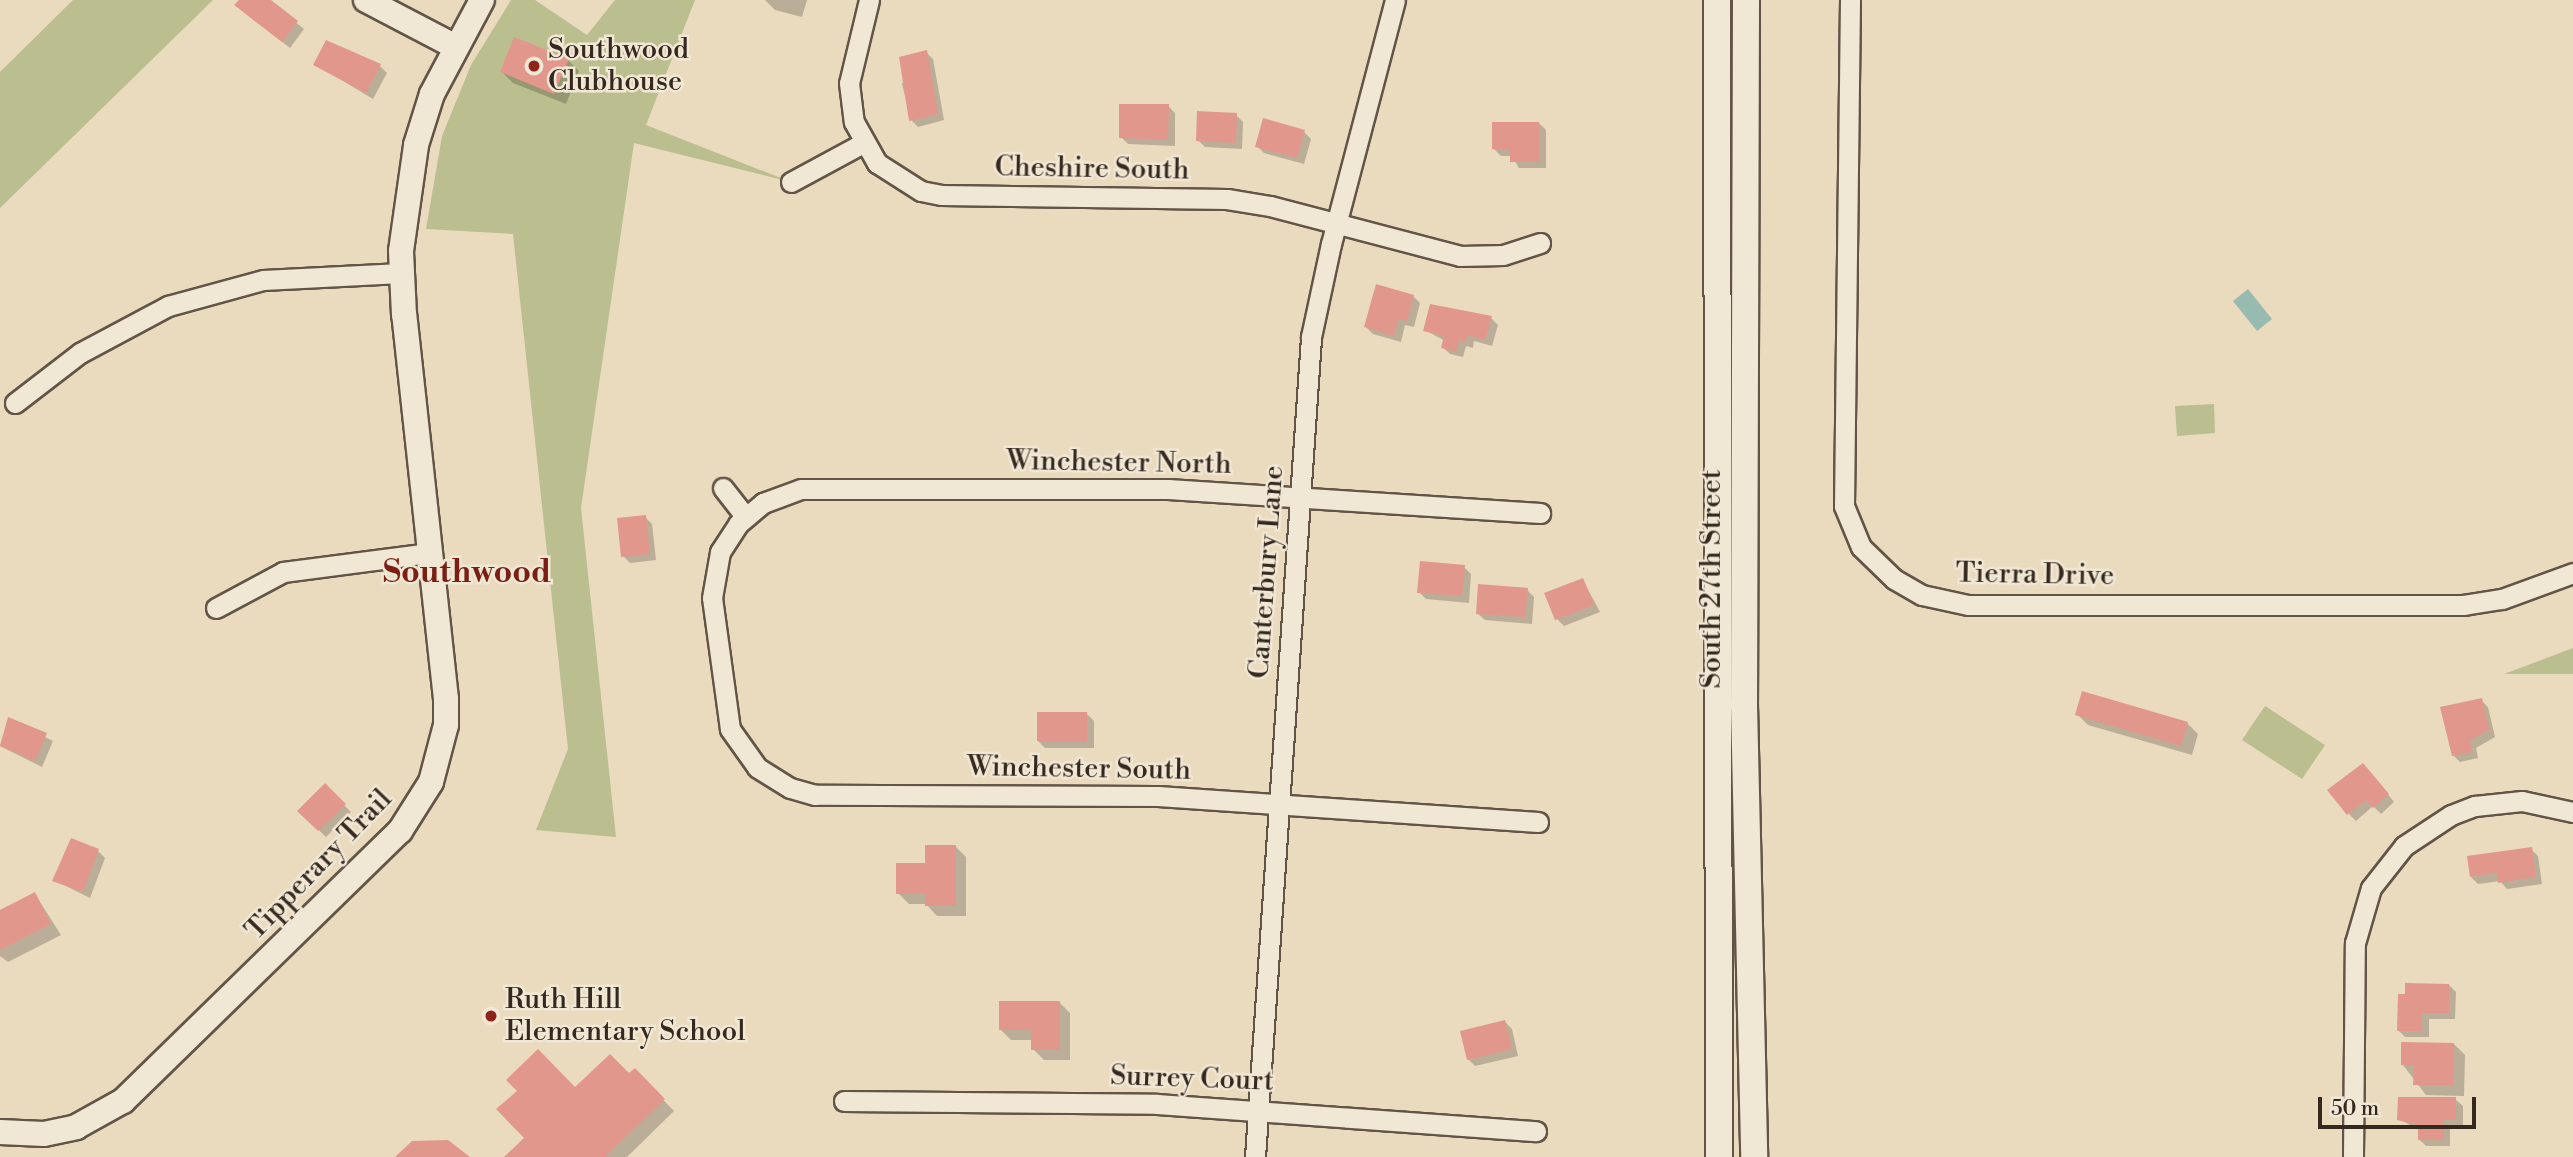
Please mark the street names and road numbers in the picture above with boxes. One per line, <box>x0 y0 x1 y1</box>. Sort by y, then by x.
street label: Cheshire South <box>994 151 1190 187</box>
street label: Winchester North <box>1006 444 1232 482</box>
street label: Canterbury Lane <box>1243 464 1291 680</box>
street label: South 27th Street <box>1695 469 1729 689</box>
street label: Tierra Drive <box>1955 557 2115 593</box>
street label: Winchester South <box>967 750 1191 788</box>
street label: Tipperary Trail <box>239 783 399 947</box>
street label: Surrey Court <box>1110 1059 1274 1099</box>

